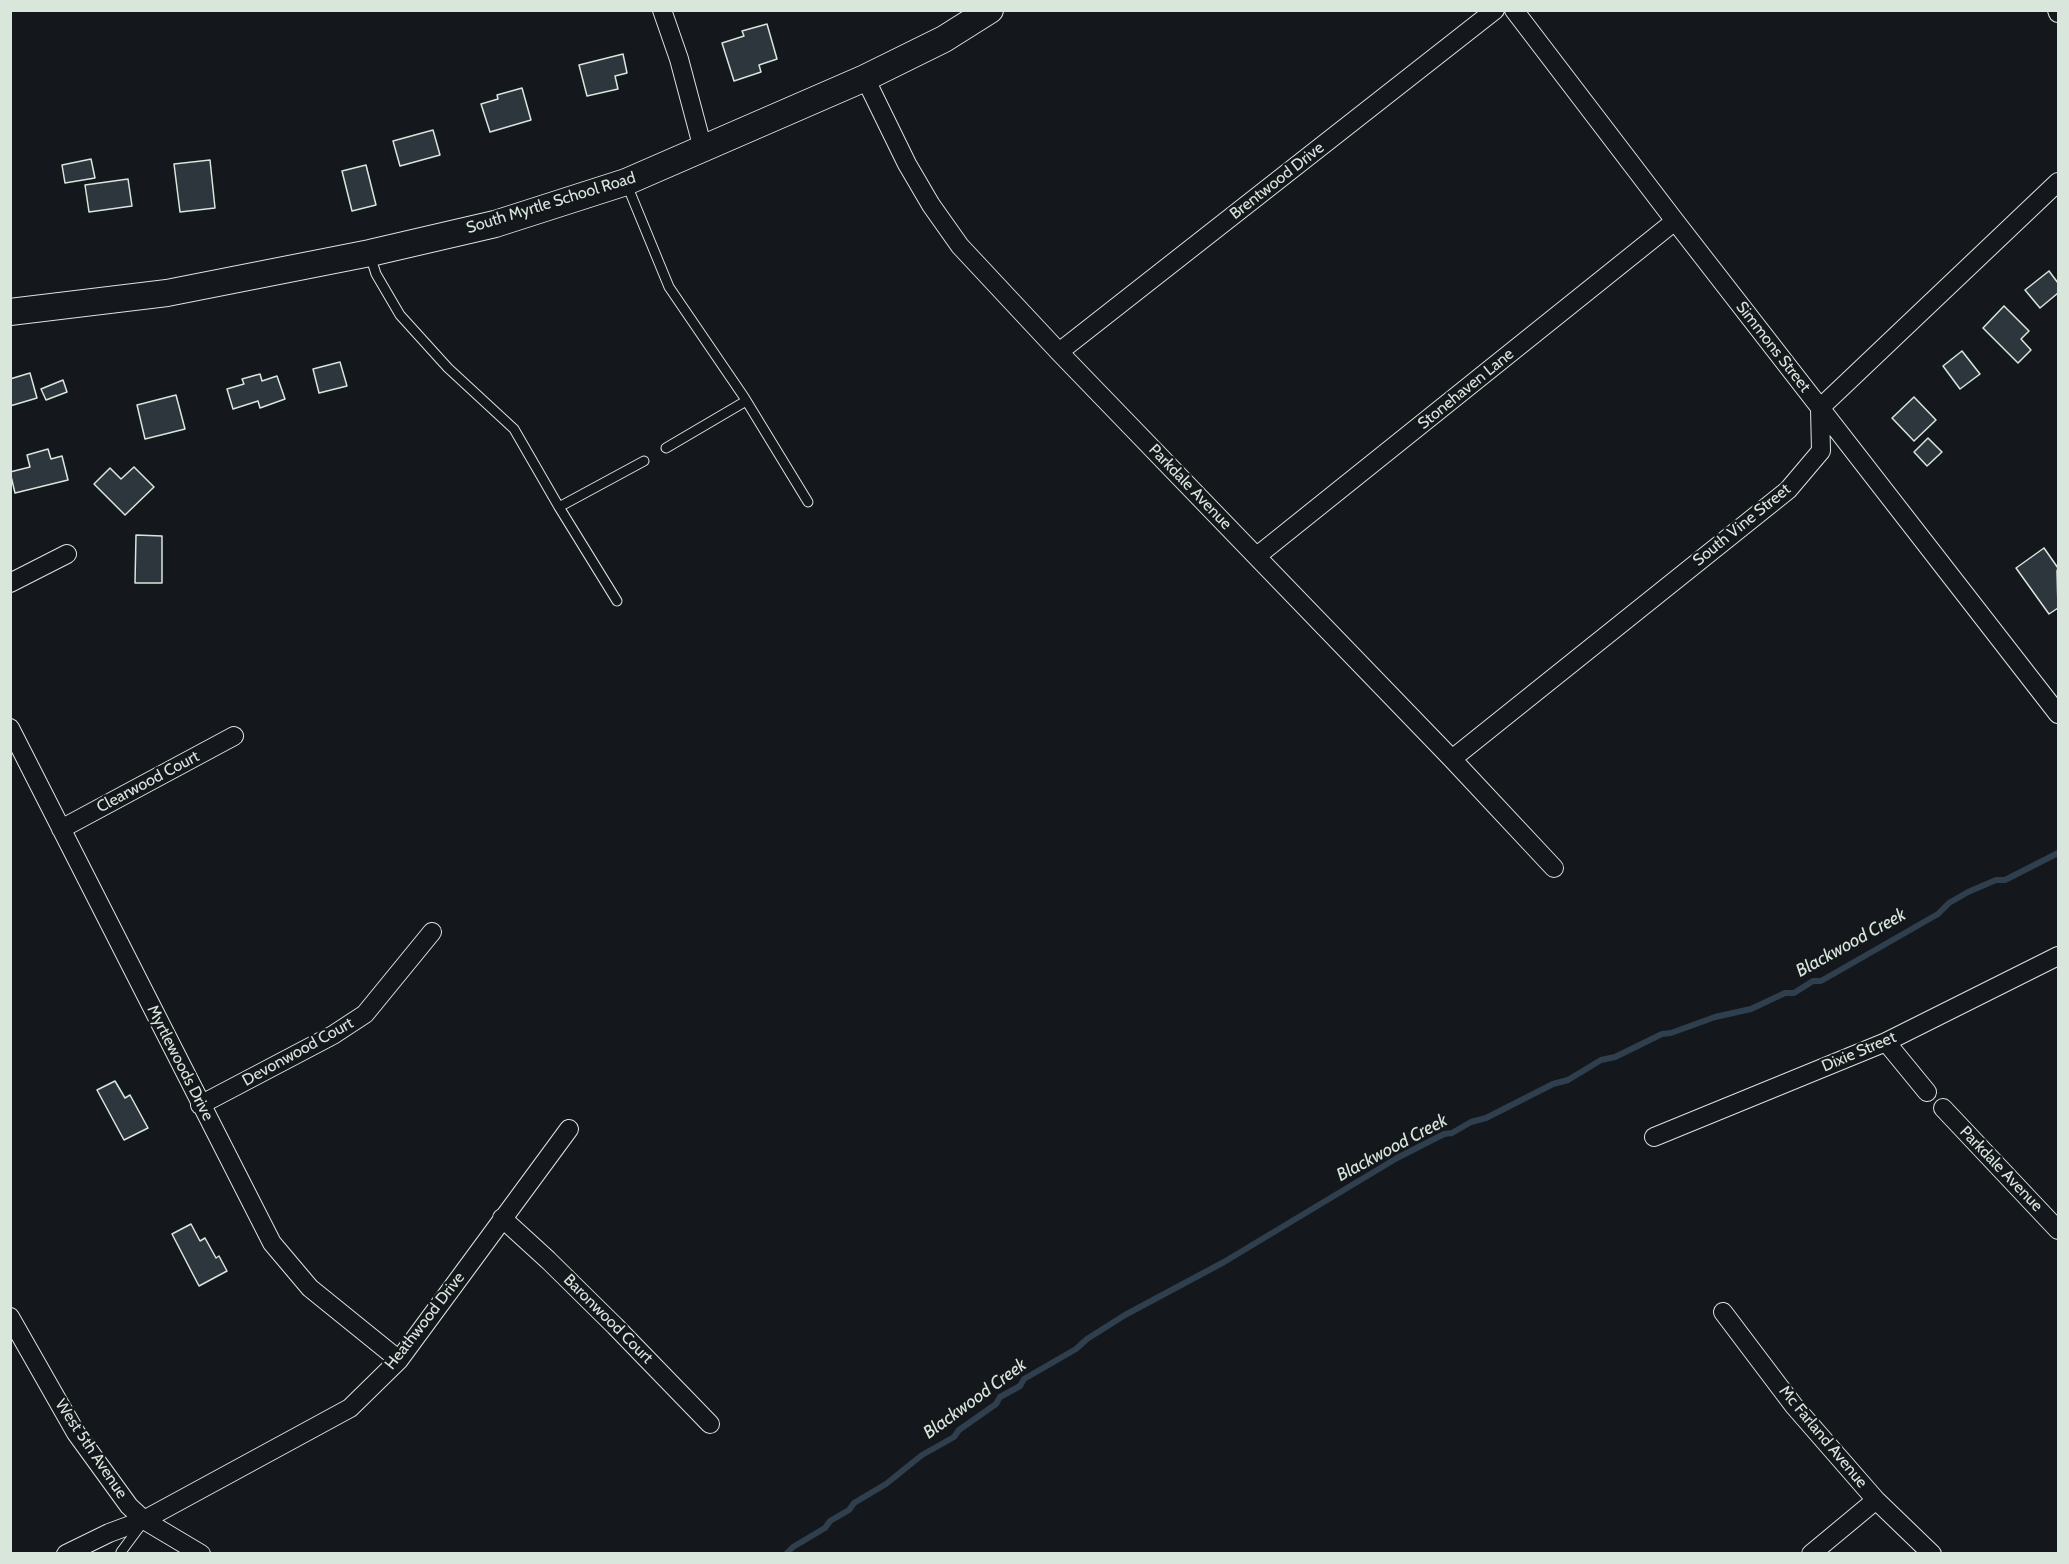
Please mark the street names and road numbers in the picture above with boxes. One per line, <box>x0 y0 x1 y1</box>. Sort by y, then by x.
street label: Brentwood Drive <box>1226 138 1328 224</box>
street label: South Myrtle School Road <box>464 168 638 238</box>
street label: Simmons Street <box>1732 298 1814 396</box>
street label: Stonehaven Lane <box>1414 344 1518 434</box>
street label: Parkdale Avenue <box>1144 440 1236 534</box>
street label: South Vine Street <box>1689 480 1795 570</box>
street label: Clearwood Court <box>93 747 203 817</box>
street label: Myrtlewoods Drive <box>143 1002 217 1124</box>
street label: Devonwood Court <box>239 1014 357 1090</box>
street label: Dixie Street <box>1819 1028 1899 1076</box>
street label: Parkdale Avenue <box>1955 1122 2047 1216</box>
street label: Heathwood Drive <box>381 1269 469 1373</box>
street label: Baronwood Court <box>559 1270 657 1368</box>
street label: Mc Farland Avenue <box>1775 1382 1871 1492</box>
street label: West 5th Avenue <box>51 1396 131 1502</box>

